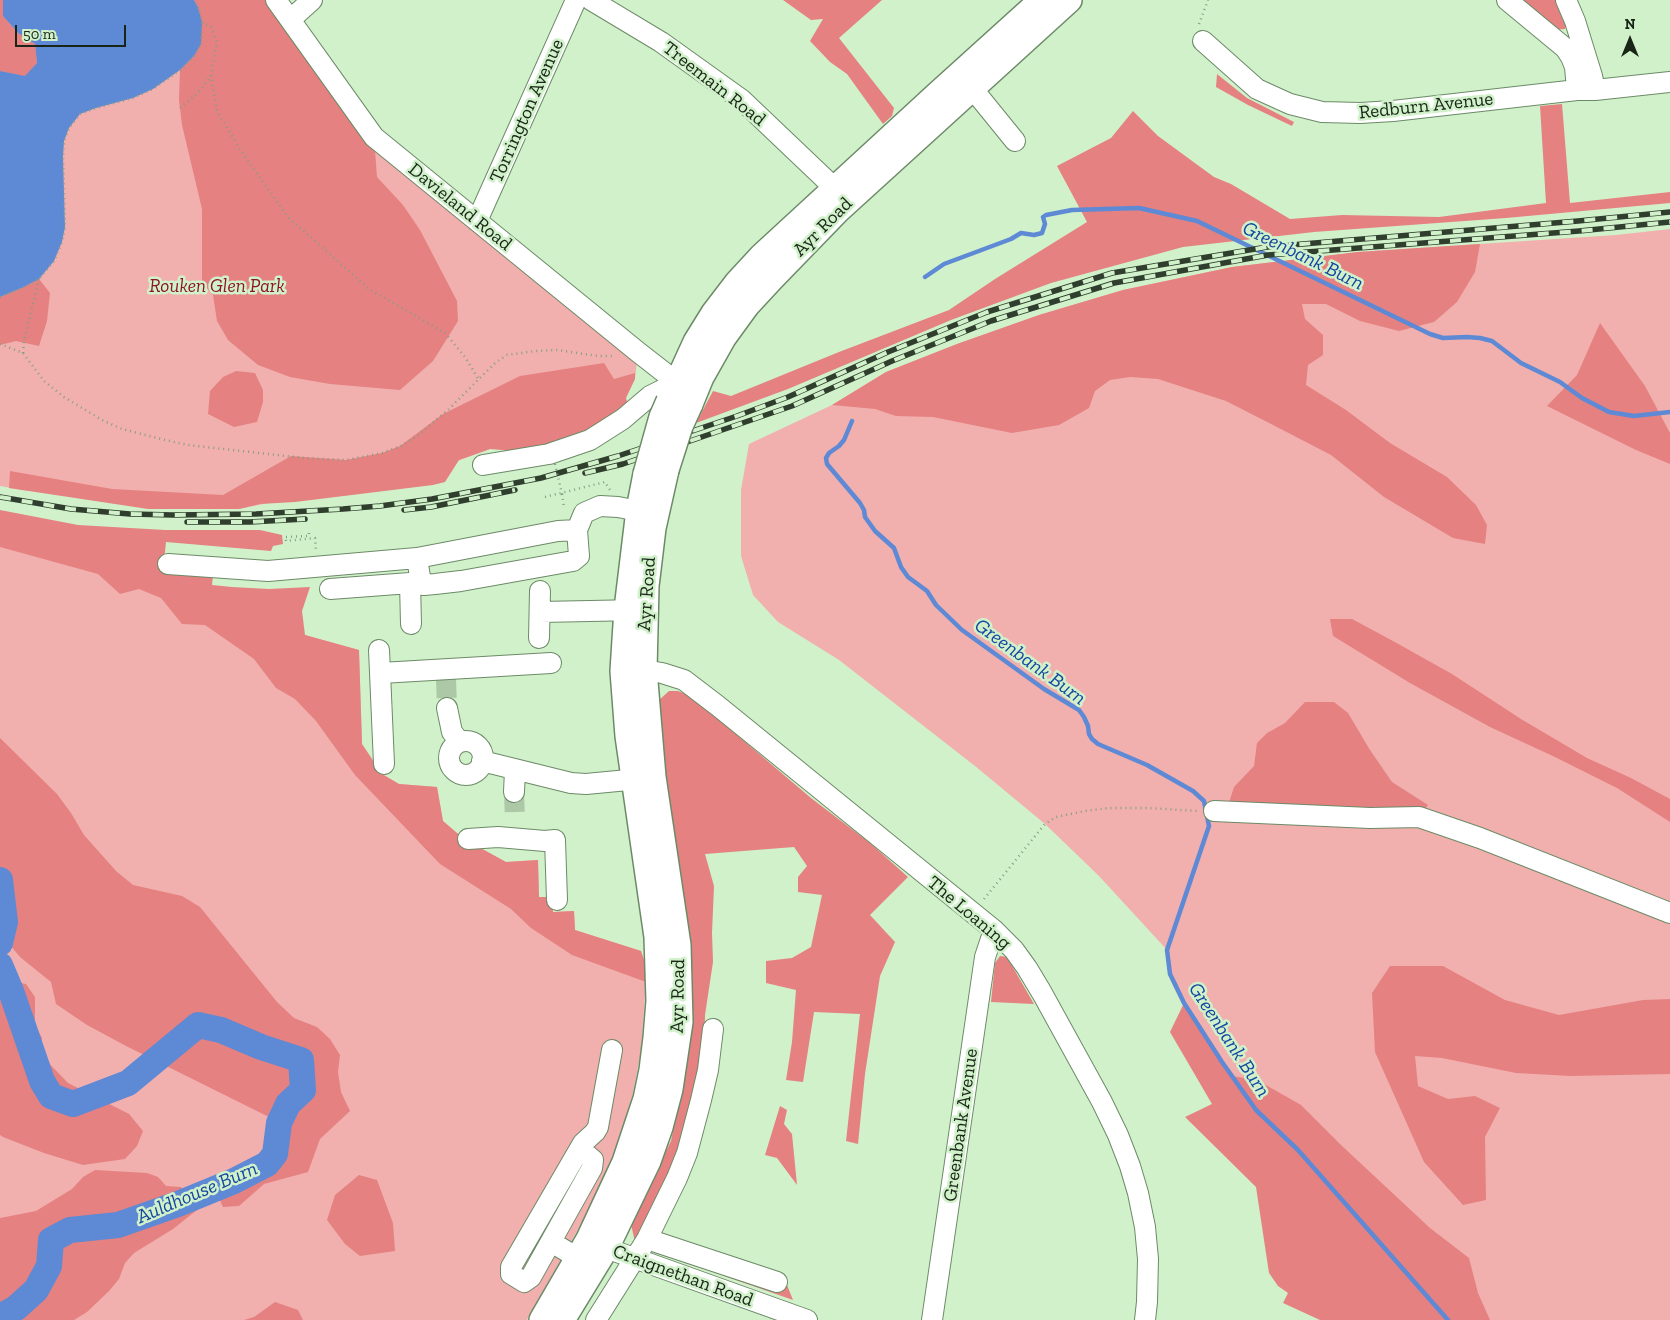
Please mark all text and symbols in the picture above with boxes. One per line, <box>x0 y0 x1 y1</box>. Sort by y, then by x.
scale bar <box>18 15 129 47</box>
north arrow <box>1605 15 1655 65</box>
text: N <box>1625 16 1635 33</box>
text: 50 m <box>23 25 56 43</box>
street label: Torrington Avenue <box>485 36 569 186</box>
street label: Treemain Road <box>658 37 770 131</box>
street label: Redburn Avenue <box>1358 88 1494 124</box>
street label: Davieland Road <box>404 158 516 256</box>
street label: Ayr Road <box>789 193 857 261</box>
water label: Greenbank Burn <box>1239 216 1367 296</box>
park label: Rouken Glen Park <box>149 276 285 298</box>
street label: Ayr Road <box>633 556 661 632</box>
water label: Greenbank Burn <box>970 614 1090 710</box>
street label: The Loaning <box>922 871 1016 955</box>
street label: Ayr Road <box>666 959 690 1033</box>
water label: Greenbank Burn <box>1183 978 1275 1102</box>
street label: Greenbank Avenue <box>939 1047 983 1203</box>
water label: Auldhouse Burn <box>133 1157 261 1229</box>
street label: Craignethan Road <box>610 1240 756 1312</box>

